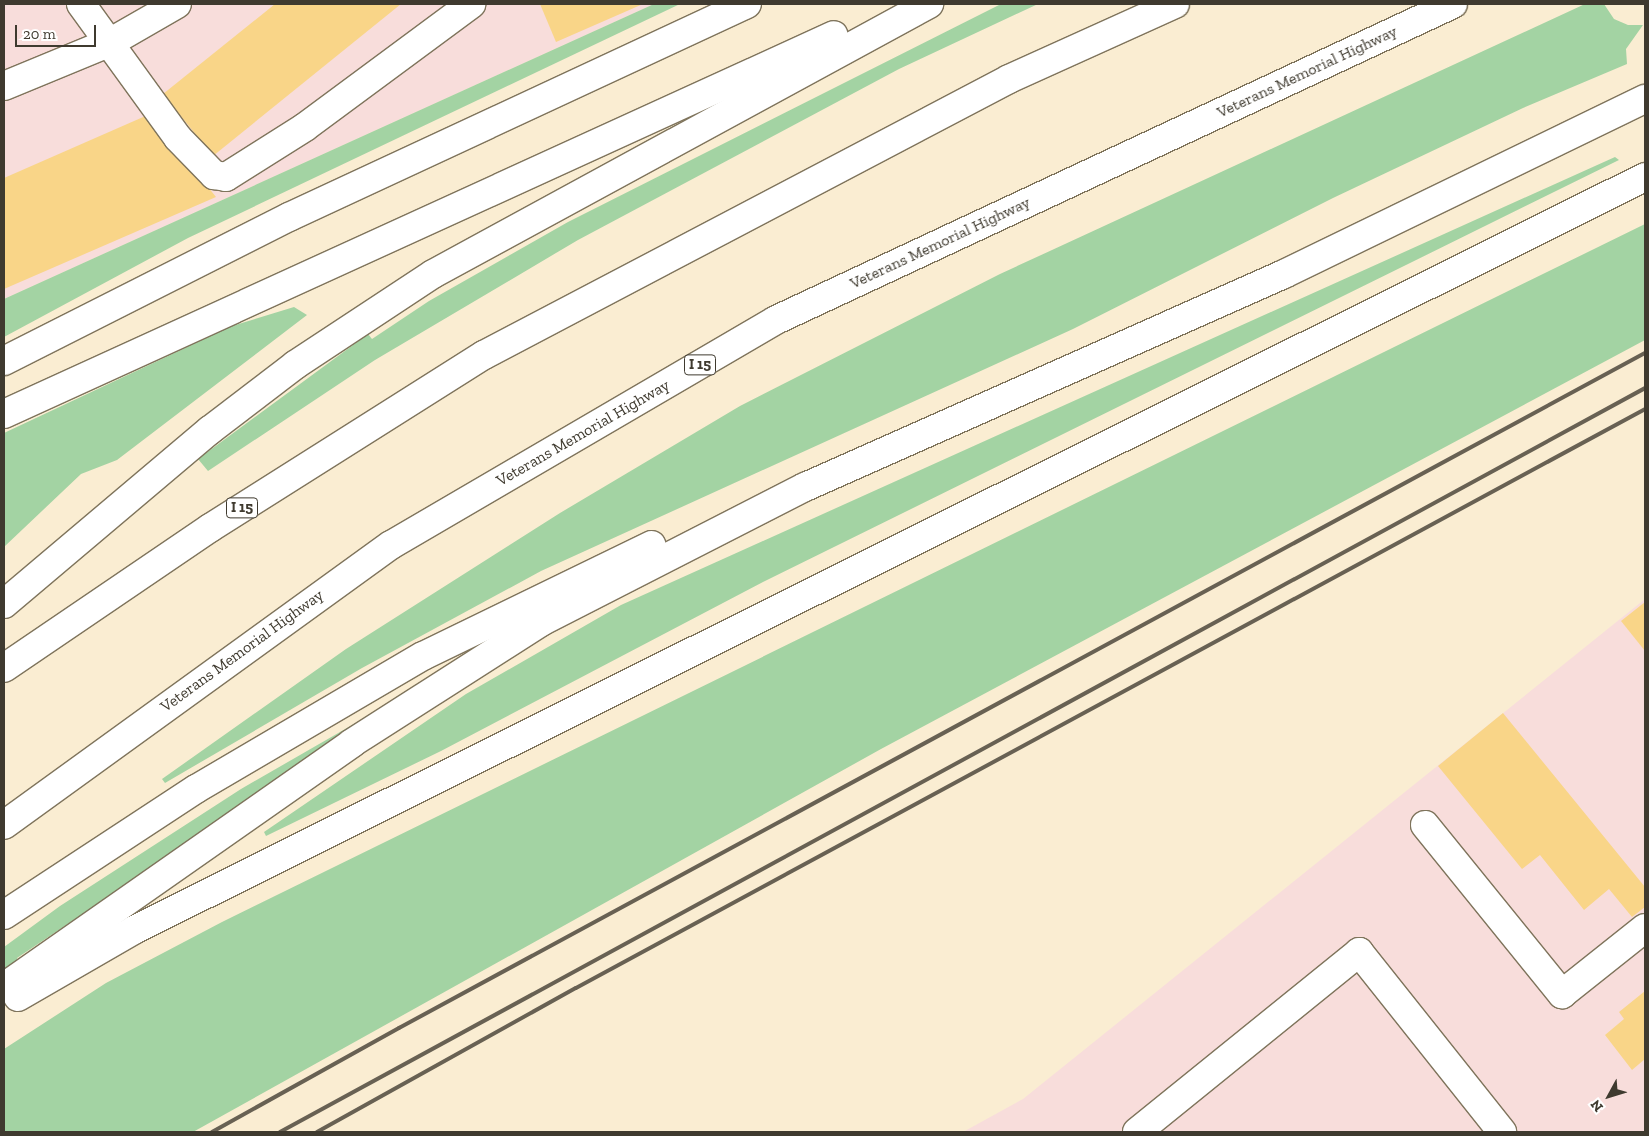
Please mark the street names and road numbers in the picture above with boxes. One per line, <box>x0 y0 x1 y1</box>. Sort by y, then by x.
street label: Veterans Memorial Highway <box>1214 22 1400 122</box>
street label: Veterans Memorial Highway <box>847 193 1033 293</box>
road number: I 15 <box>684 352 716 378</box>
street label: Veterans Memorial Highway <box>493 376 673 490</box>
road number: I 15 <box>226 496 258 520</box>
street label: Veterans Memorial Highway <box>157 585 327 717</box>

